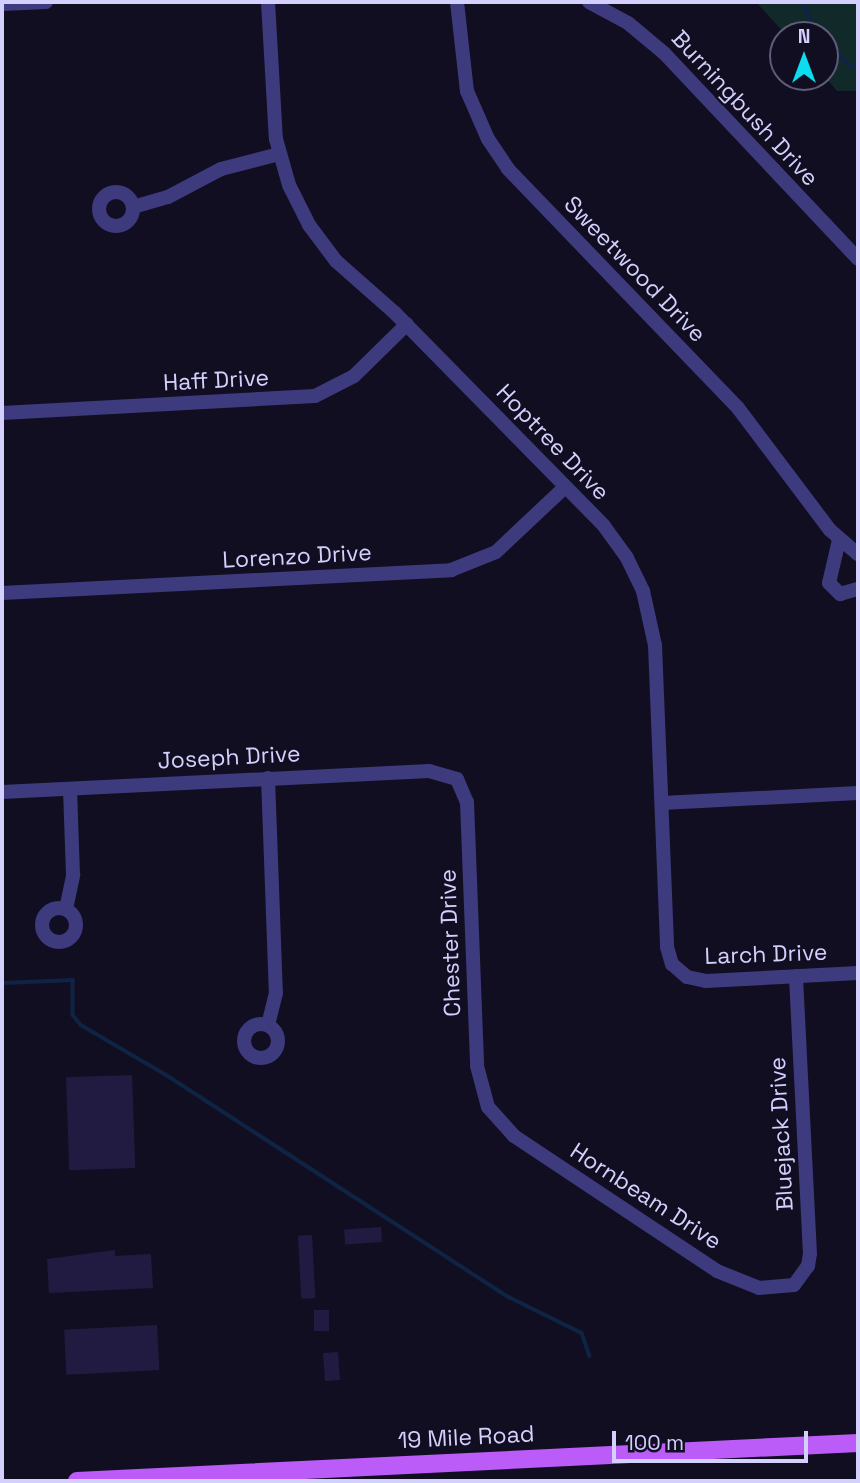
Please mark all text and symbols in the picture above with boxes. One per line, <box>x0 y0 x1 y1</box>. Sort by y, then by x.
north arrow <box>769 21 839 91</box>
street label: Burningbush Drive <box>666 24 824 192</box>
text: N <box>798 24 810 49</box>
street label: Sweetwood Drive <box>558 190 712 348</box>
street label: Haff Drive <box>162 363 270 397</box>
street label: Hoptree Drive <box>491 378 615 506</box>
street label: Lorenzo Drive <box>222 538 372 574</box>
street label: Joseph Drive <box>157 739 301 775</box>
street label: Chester Drive <box>434 869 466 1017</box>
street label: Larch Drive <box>704 938 828 970</box>
street label: Bluejack Drive <box>763 1056 799 1212</box>
street label: Hornbeam Drive <box>565 1137 727 1255</box>
scale bar <box>615 1416 811 1460</box>
street label: 19 Mile Road <box>397 1420 535 1454</box>
text: 100 m <box>625 1429 684 1456</box>

